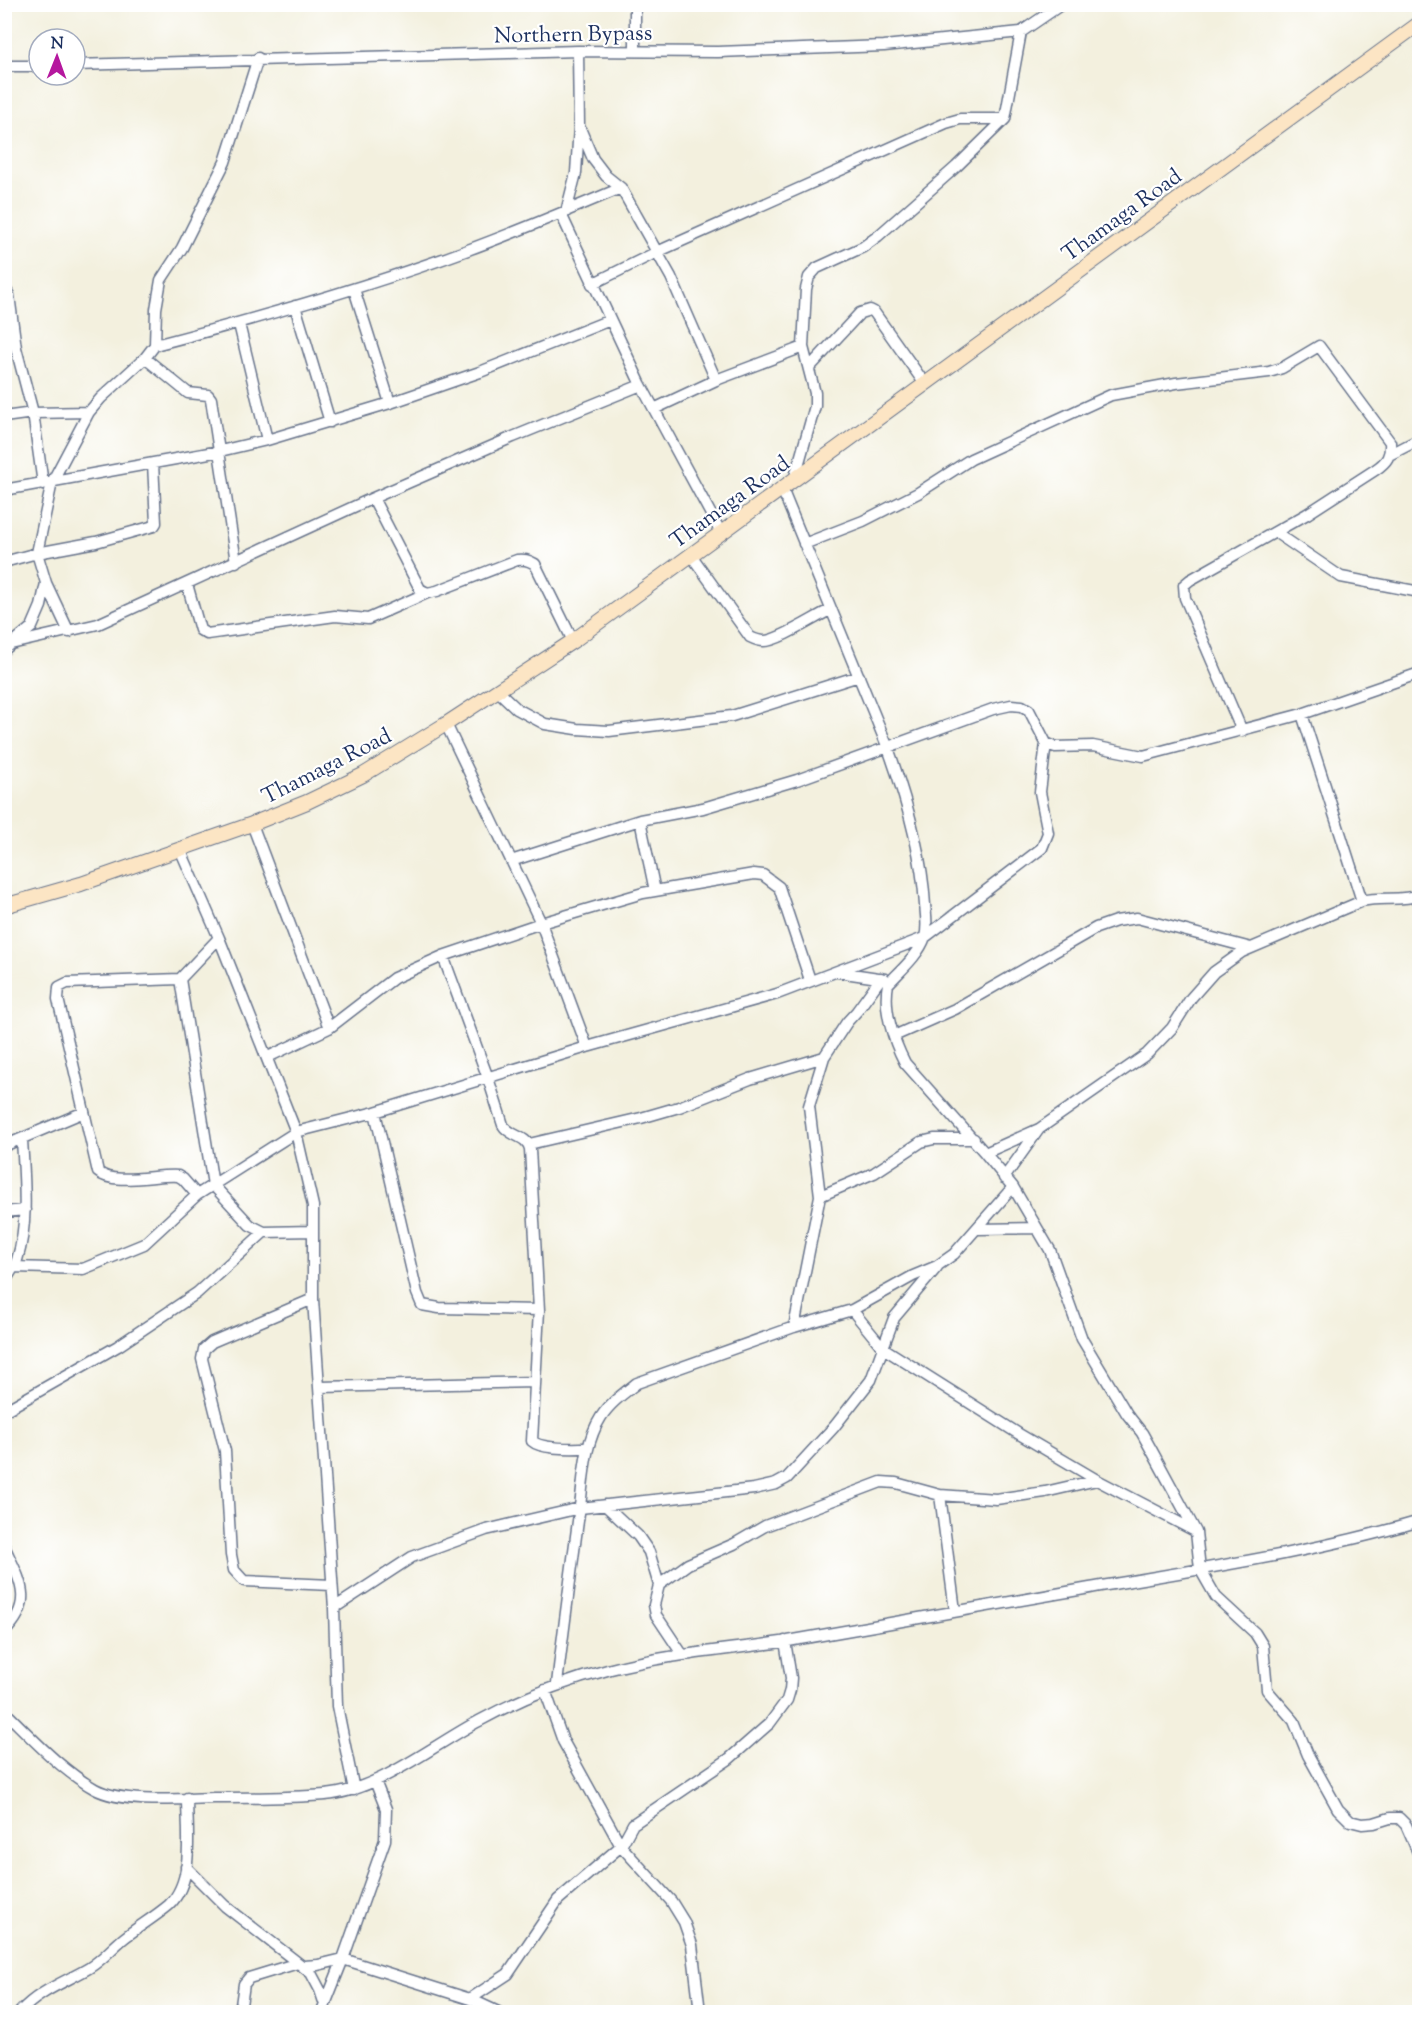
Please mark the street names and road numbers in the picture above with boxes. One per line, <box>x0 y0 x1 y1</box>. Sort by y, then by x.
street label: Northern Bypass <box>494 19 653 53</box>
street label: Thamaga Road <box>1056 162 1189 271</box>
street label: Thamaga Road <box>664 449 797 558</box>
street label: Thamaga Road <box>257 721 398 814</box>

